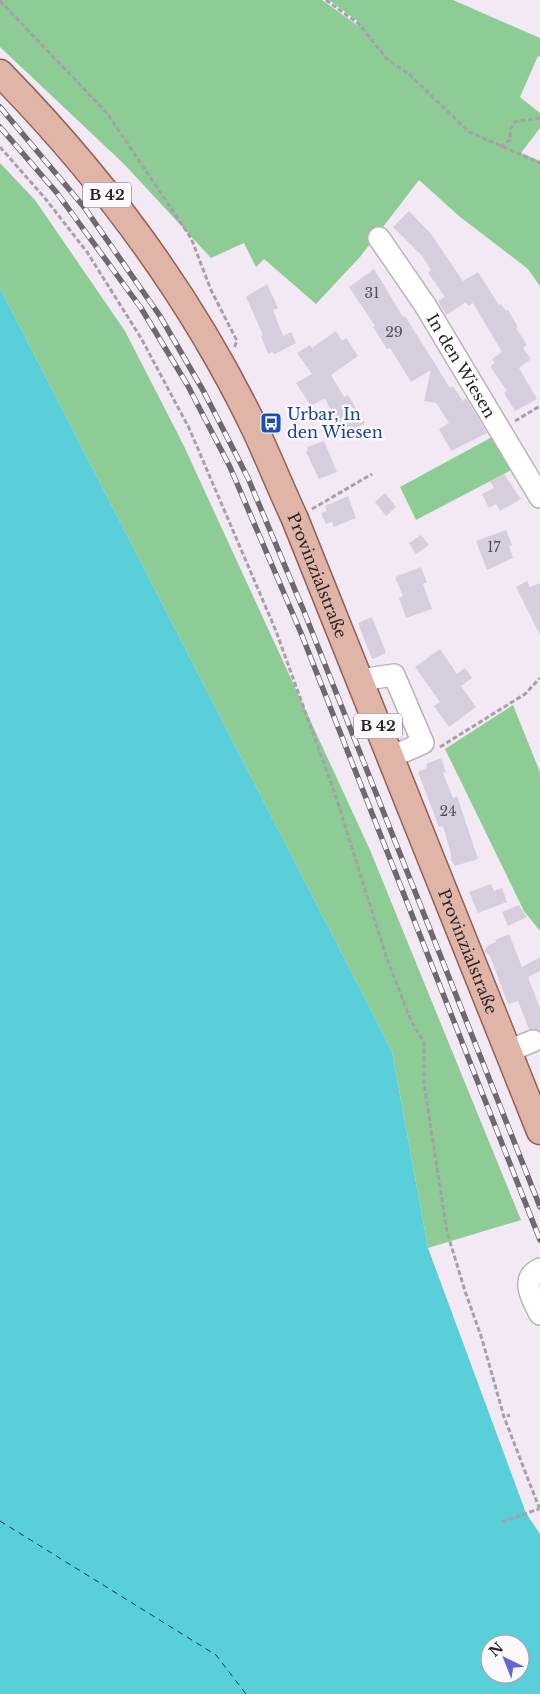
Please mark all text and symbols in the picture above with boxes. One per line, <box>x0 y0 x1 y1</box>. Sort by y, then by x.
road number: B 42 <box>83 182 131 208</box>
house number: 31 <box>365 284 379 302</box>
street label: In den Wiesen <box>422 310 500 421</box>
house number: 29 <box>385 323 403 341</box>
place label: Urbar, In den Wiesen <box>287 404 383 442</box>
bus stop icon: Urbar, In den Wiesen <box>259 411 283 435</box>
street label: Provinzialstraße <box>283 509 352 641</box>
house number: 17 <box>487 538 502 556</box>
road number: B 42 <box>354 714 402 738</box>
house number: 24 <box>440 802 456 820</box>
street label: Provinzialstraße <box>434 886 502 1017</box>
north arrow <box>480 1634 530 1684</box>
text: N <box>485 1638 507 1661</box>

